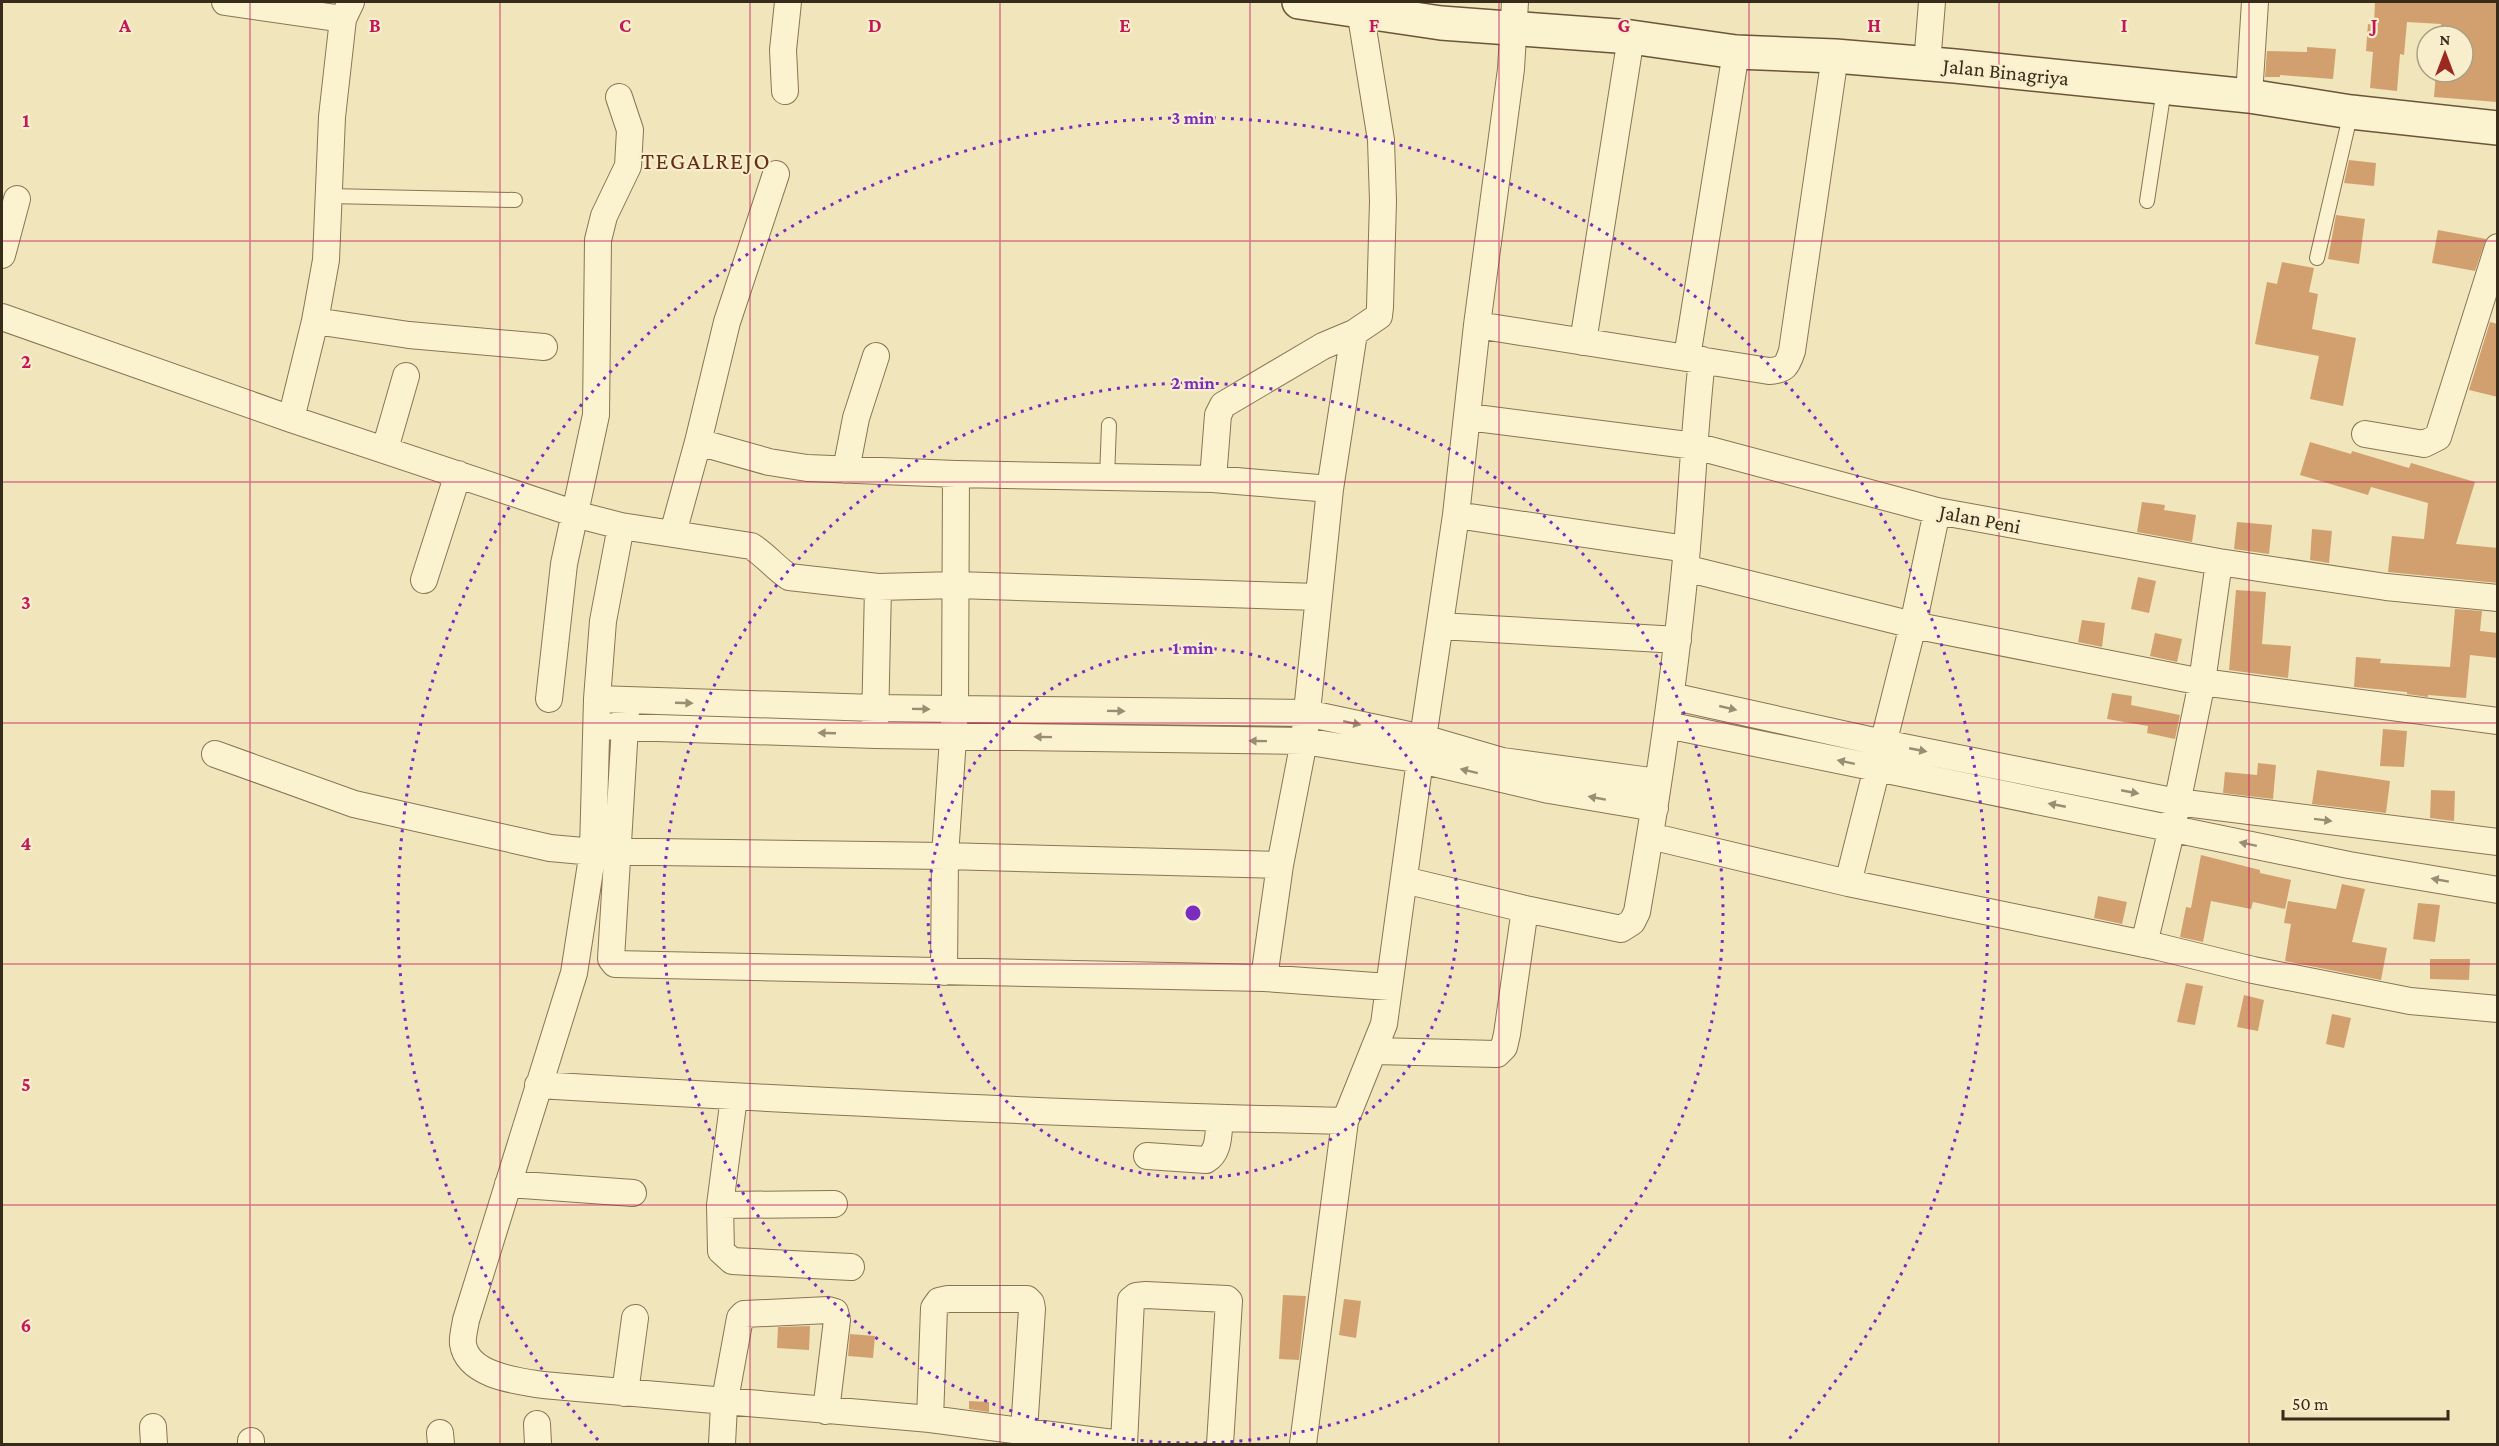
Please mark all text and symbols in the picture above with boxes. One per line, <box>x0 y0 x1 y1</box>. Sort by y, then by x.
text: A <box>118 14 132 36</box>
text: B <box>369 14 381 36</box>
text: C <box>619 14 631 36</box>
text: D <box>868 14 882 36</box>
text: E <box>1119 14 1131 36</box>
text: F <box>1369 14 1380 36</box>
text: G <box>1618 14 1631 36</box>
text: H <box>1867 14 1881 36</box>
text: I <box>2121 14 2128 36</box>
text: J <box>2369 14 2378 36</box>
north arrow <box>2415 24 2475 84</box>
text: N <box>2440 31 2451 48</box>
street label: Jalan Binagriya <box>1940 53 2071 91</box>
text: 3 min <box>1171 108 1215 128</box>
text: 1 <box>22 109 30 131</box>
district label: TEGALREJO <box>641 147 771 174</box>
text: 2 <box>21 350 31 372</box>
text: 2 min <box>1171 373 1215 393</box>
street label: Jalan Peni <box>1935 499 2023 539</box>
text: 3 <box>21 591 31 613</box>
text: 1 min <box>1173 638 1214 658</box>
one-way arrow <box>675 698 694 707</box>
one-way arrow <box>911 704 930 714</box>
one-way arrow <box>1719 704 1737 714</box>
one-way arrow <box>1106 706 1125 716</box>
one-way arrow <box>1343 719 1362 728</box>
one-way arrow <box>817 728 836 738</box>
one-way arrow <box>1033 732 1052 741</box>
one-way arrow <box>1249 736 1268 745</box>
one-way arrow <box>1909 746 1928 755</box>
one-way arrow <box>1836 757 1855 766</box>
one-way arrow <box>1460 766 1478 776</box>
one-way arrow <box>2121 788 2140 797</box>
one-way arrow <box>1588 794 1607 803</box>
one-way arrow <box>2048 800 2067 809</box>
one-way arrow <box>2314 815 2333 825</box>
text: 4 <box>21 832 32 854</box>
one-way arrow <box>2239 839 2258 848</box>
one-way arrow <box>2430 876 2449 885</box>
centre of rings <box>1183 903 1203 923</box>
text: 5 <box>21 1073 31 1095</box>
text: 6 <box>21 1314 31 1336</box>
scale bar <box>2283 1383 2448 1421</box>
text: 50 m <box>2292 1394 2329 1414</box>

